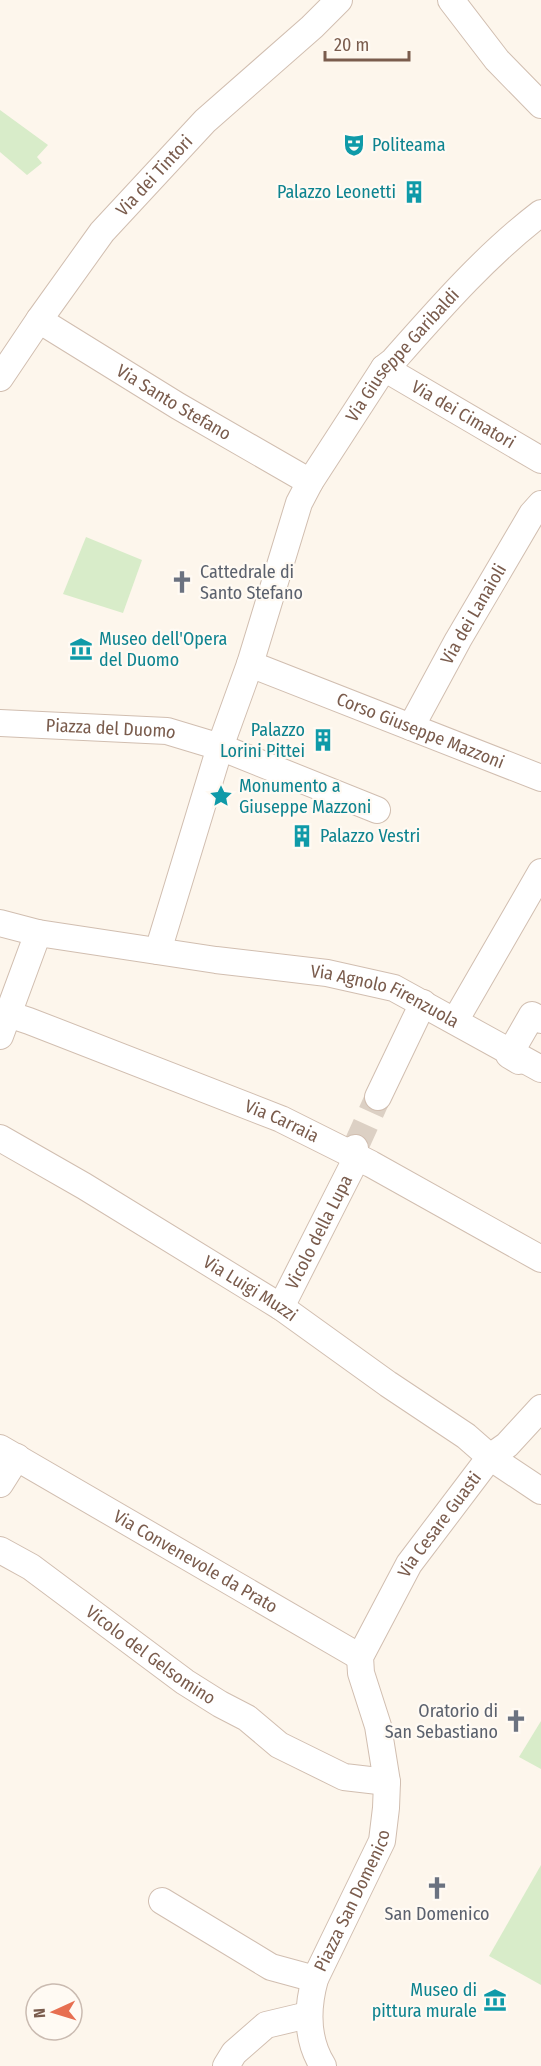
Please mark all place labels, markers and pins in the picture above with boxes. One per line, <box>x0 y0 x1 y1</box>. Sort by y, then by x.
theatre icon: Politeama <box>341 132 367 158</box>
place label: Politeama <box>372 134 446 156</box>
building icon: Palazzo Leonetti <box>401 179 427 205</box>
place label: Palazzo Leonetti <box>277 181 396 203</box>
place label: Cattedrale di Santo Stefano <box>200 561 303 604</box>
church icon: Cattedrale di Santo Stefano <box>169 569 195 595</box>
place label: Museo dell'Opera del Duomo <box>99 628 227 671</box>
museum icon: Museo dell'Opera del Duomo <box>68 636 94 662</box>
place label: Palazzo Lorini Pittei <box>220 719 305 762</box>
building icon: Palazzo Lorini Pittei <box>310 727 336 753</box>
place label: Monumento a Giuseppe Mazzoni <box>239 775 371 818</box>
place icon: Monumento a Giuseppe Mazzoni <box>208 783 234 809</box>
building icon: Palazzo Vestri <box>289 823 315 849</box>
place label: Palazzo Vestri <box>320 825 420 847</box>
place label: Oratorio di San Sebastiano <box>385 1700 498 1743</box>
church icon: Oratorio di San Sebastiano <box>503 1708 529 1734</box>
church icon: San Domenico <box>424 1875 450 1901</box>
place label: San Domenico <box>385 1903 489 1925</box>
place label: Museo di pittura murale <box>372 1979 477 2022</box>
museum icon: Museo di pittura murale <box>482 1987 508 2013</box>

